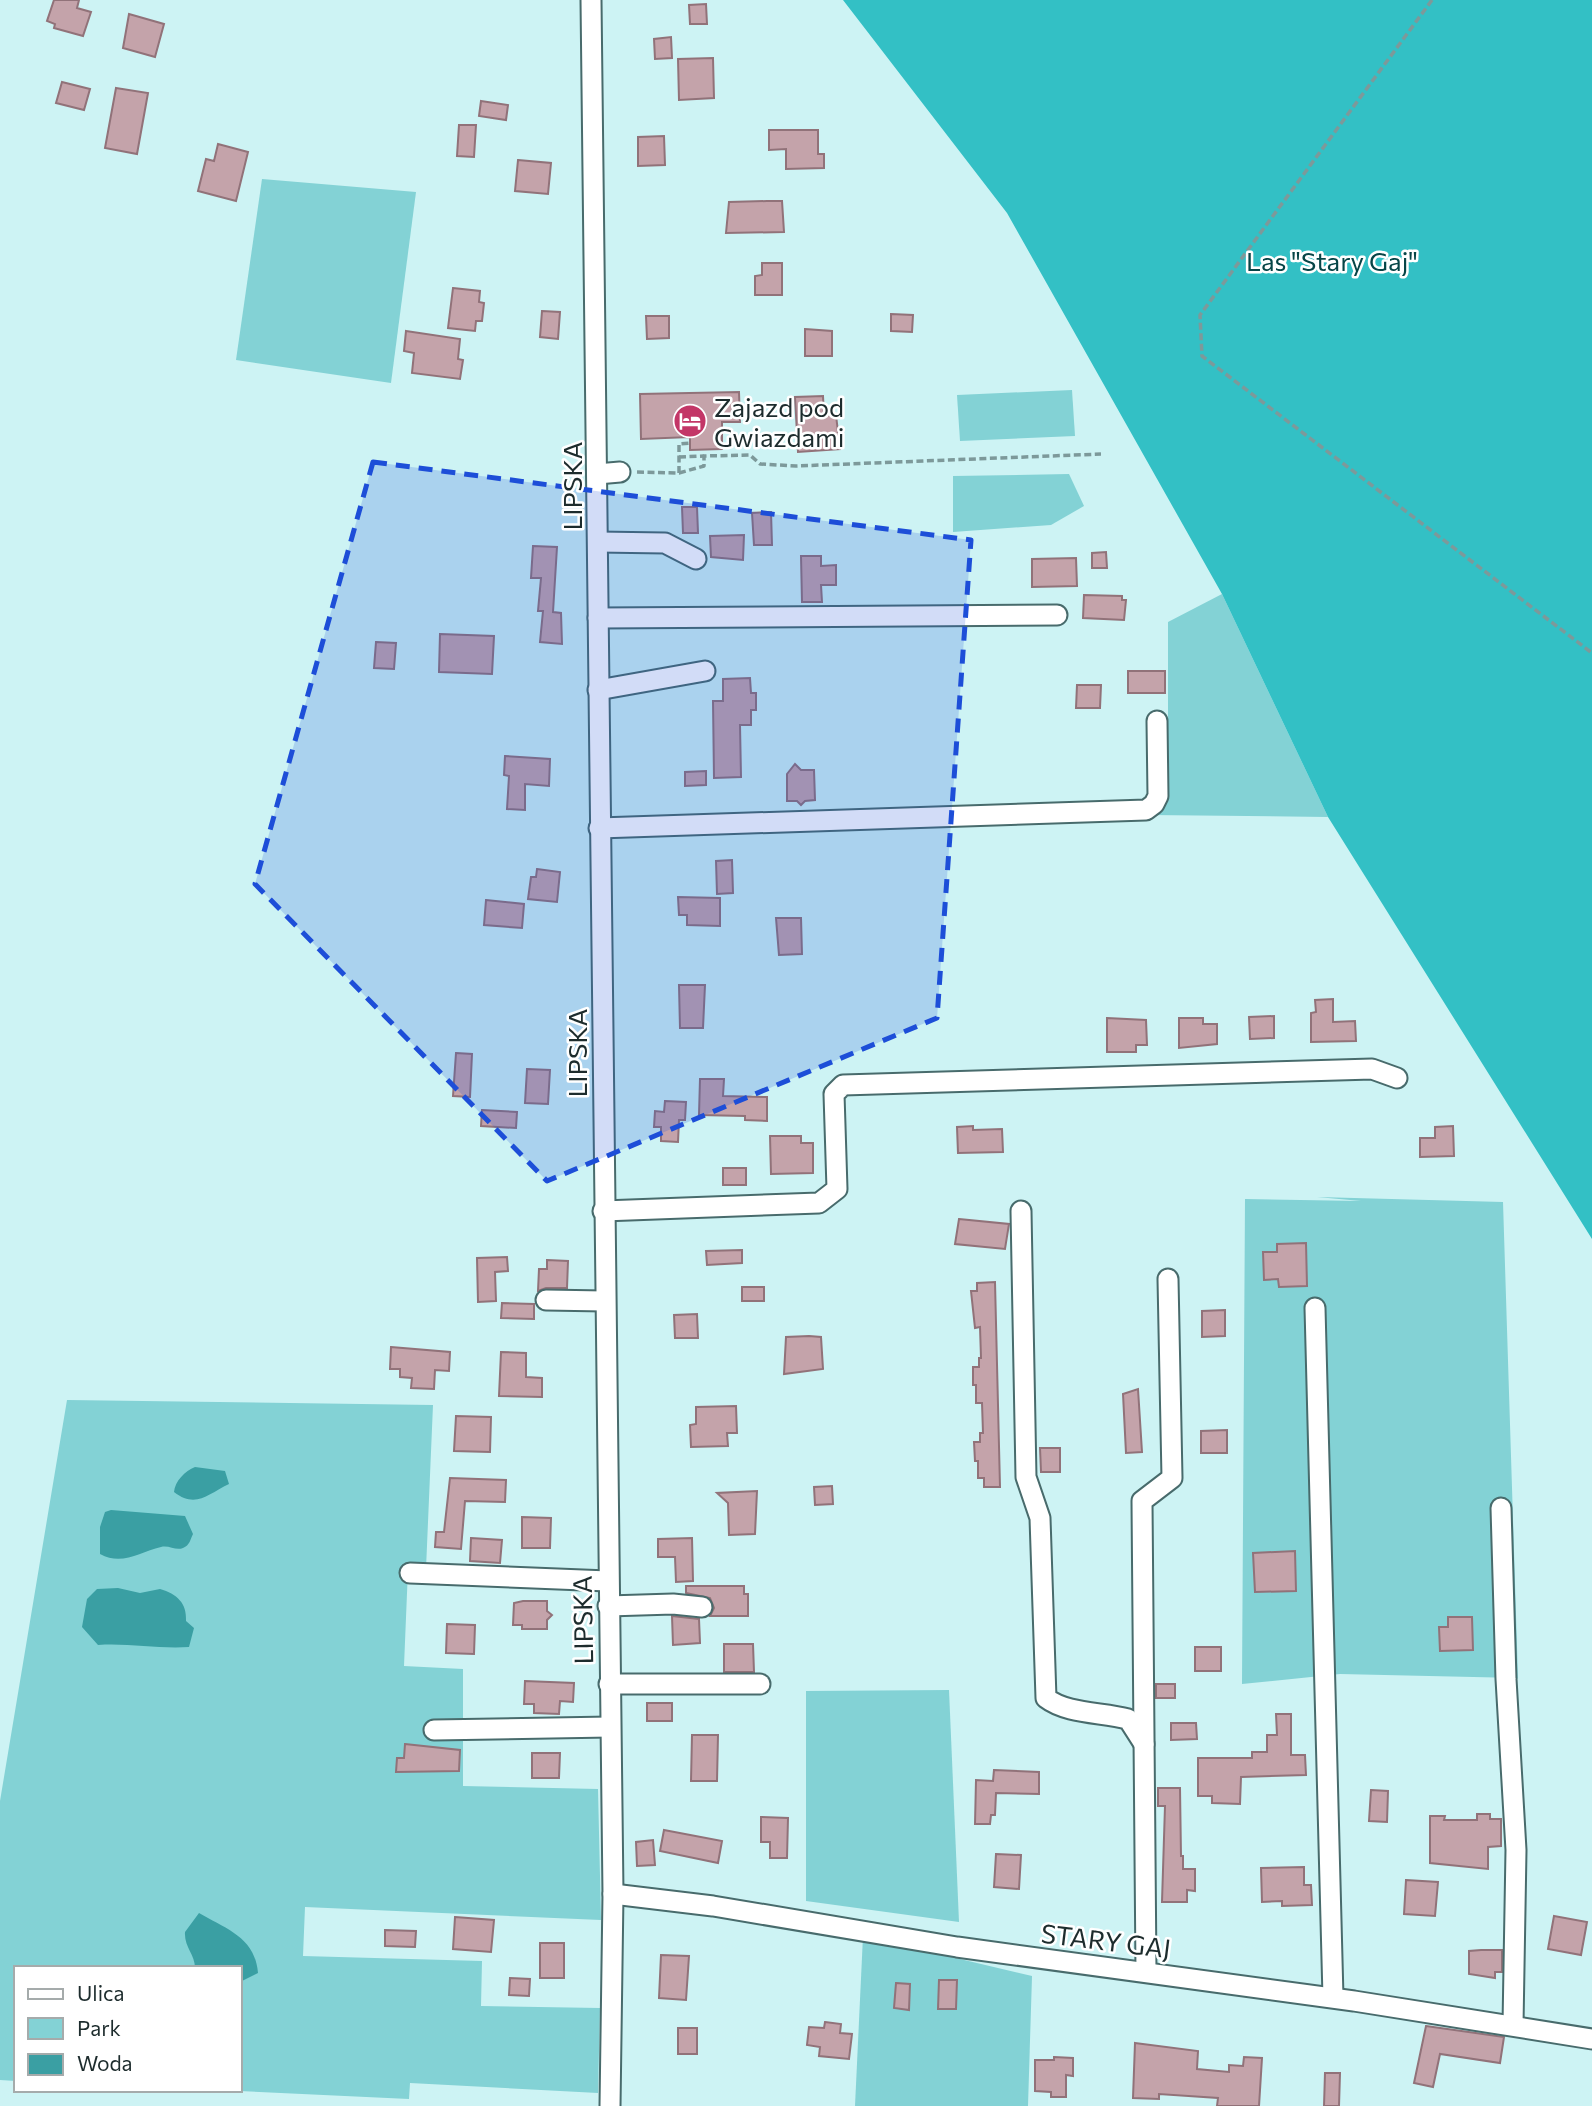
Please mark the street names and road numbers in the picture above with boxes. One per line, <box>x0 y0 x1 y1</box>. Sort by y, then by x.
street label: LIPSKA <box>556 441 587 531</box>
street label: LIPSKA <box>561 1008 592 1098</box>
street label: LIPSKA <box>566 1575 598 1665</box>
street label: STARY GAJ <box>1039 1917 1173 1963</box>

